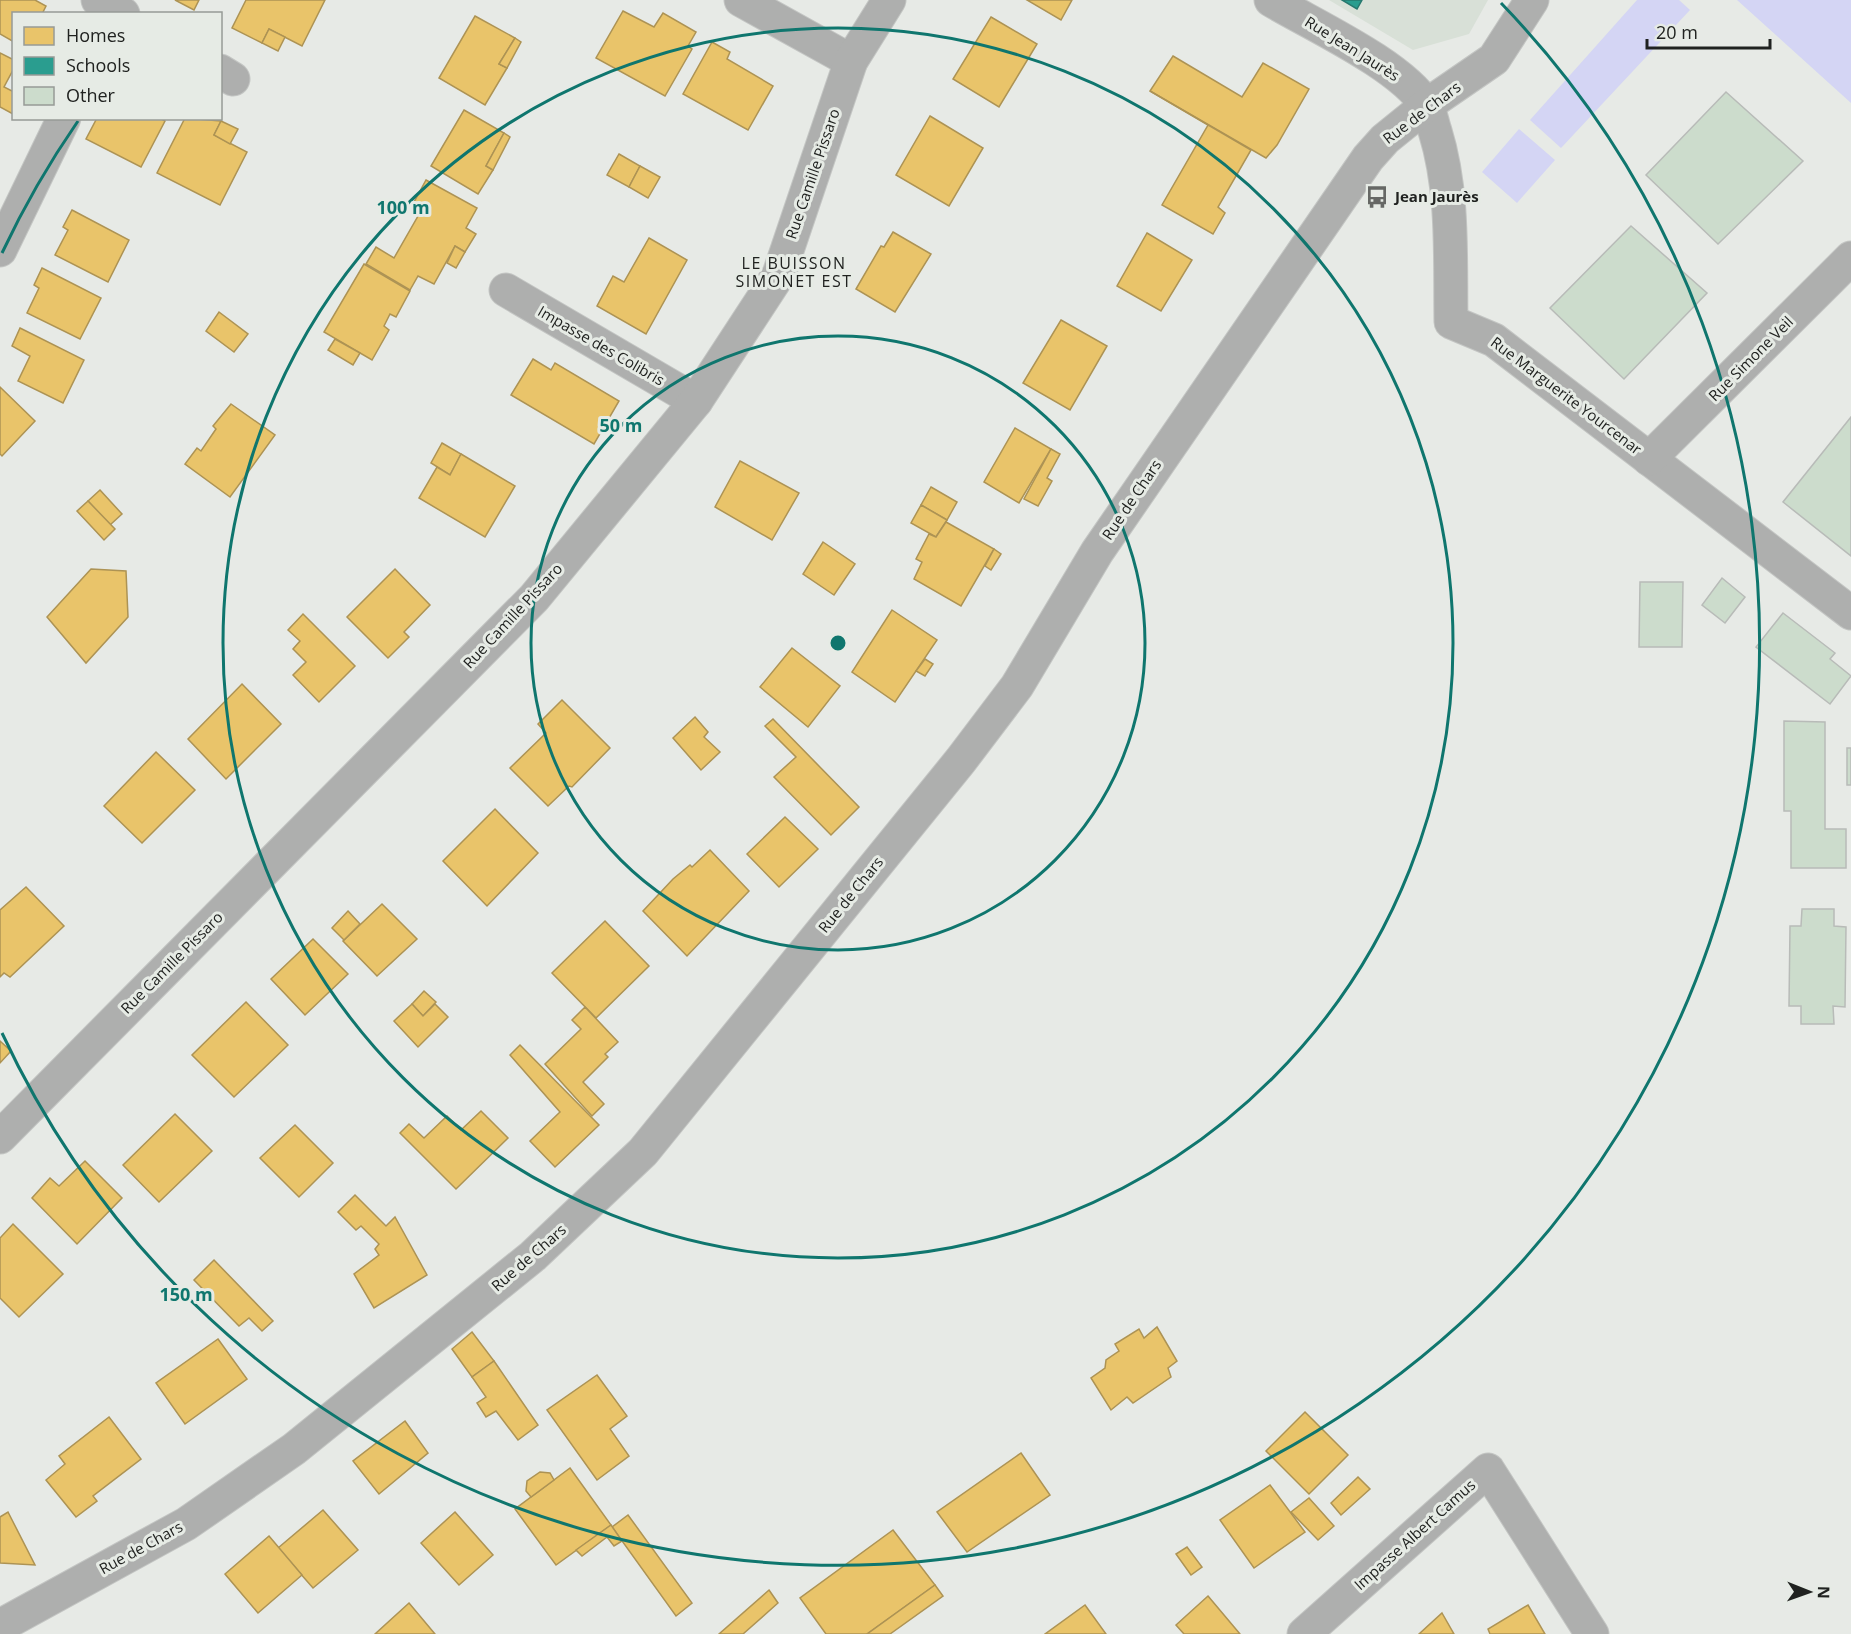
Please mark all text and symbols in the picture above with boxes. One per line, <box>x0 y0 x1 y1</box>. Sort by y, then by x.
street label: Rue Jean Jaurès <box>1301 11 1404 85</box>
legend <box>12 12 222 120</box>
scale bar <box>1647 12 1770 50</box>
text: 20 m <box>1656 20 1698 44</box>
text: Homes <box>66 23 125 47</box>
text: Schools <box>66 53 130 77</box>
street label: Rue de Chars <box>1378 76 1464 148</box>
text: Other <box>66 83 116 107</box>
street label: Rue Camille Pissaro <box>780 106 844 242</box>
bus stop icon: Jean Jaurès <box>1364 184 1390 210</box>
place label: Jean Jaurès <box>1393 186 1479 206</box>
text: 100 m <box>376 195 430 219</box>
district label: LE BUISSON SIMONET EST <box>736 252 852 292</box>
street label: Impasse des Colibris <box>535 301 668 390</box>
street label: Rue Simone Veil <box>1704 312 1797 405</box>
street label: Rue Marguerite Yourcenar <box>1487 332 1646 459</box>
text: 50 m <box>600 413 642 437</box>
street label: Rue de Chars <box>1097 455 1165 543</box>
street label: Rue Camille Pissaro <box>458 558 566 672</box>
centre of rings <box>828 633 848 653</box>
street label: Rue de Chars <box>813 852 887 937</box>
street label: Rue Camille Pissaro <box>116 907 227 1018</box>
street label: Rue de Chars <box>487 1219 570 1295</box>
text: 150 m <box>159 1282 213 1306</box>
street label: Impasse Albert Camus <box>1350 1474 1479 1594</box>
street label: Rue de Chars <box>95 1516 186 1578</box>
north arrow <box>1779 1562 1839 1622</box>
text: N <box>1813 1586 1835 1599</box>

